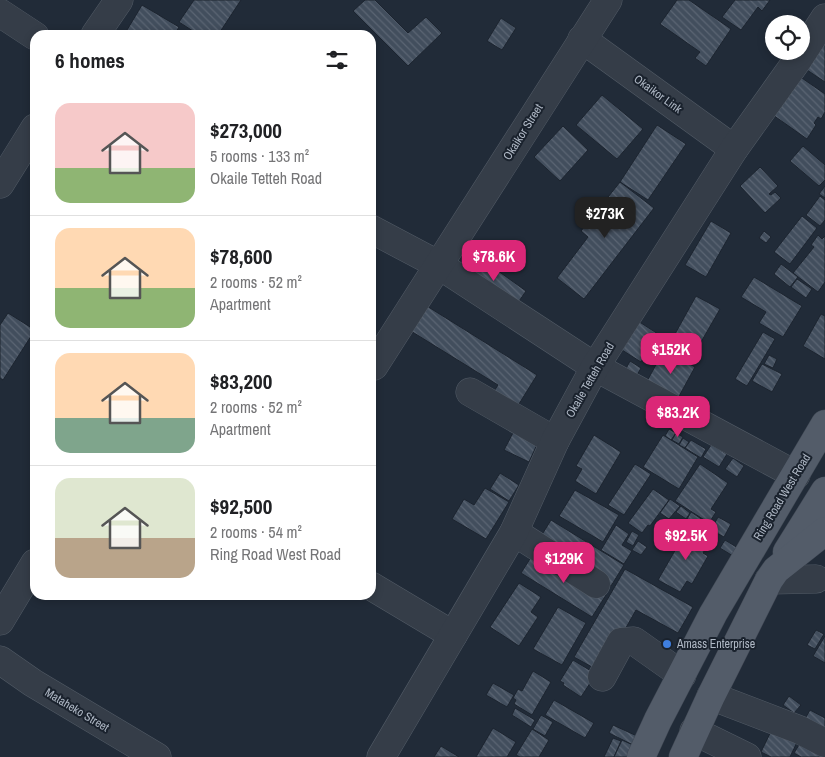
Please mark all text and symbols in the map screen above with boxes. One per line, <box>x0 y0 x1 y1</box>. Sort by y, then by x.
map controls <box>765 15 810 60</box>
button: locate <box>765 15 810 60</box>
text: 6 homes <box>55 46 125 75</box>
icon: filters <box>323 46 351 74</box>
street label: Okaikor Link <box>631 71 685 117</box>
street label: Okaikor Street <box>499 101 547 163</box>
text: $273,000 <box>210 116 282 145</box>
icon: home <box>95 123 155 183</box>
text: 5 rooms · 133 m² <box>210 145 309 167</box>
text: Okaile Tetteh Road <box>210 167 322 189</box>
pin: $273K <box>570 196 640 239</box>
text: $273K <box>586 202 624 224</box>
pin: $78.6K <box>453 240 535 282</box>
text: $78,600 <box>210 242 272 271</box>
text: $78.6K <box>473 245 515 267</box>
icon: home <box>95 248 155 308</box>
text: 2 rooms · 52 m² <box>210 271 302 293</box>
text: Apartment <box>210 293 271 315</box>
pin: $152K <box>636 332 706 375</box>
text: $152K <box>652 338 690 360</box>
street label: Okaile Tetteh Road <box>562 340 618 420</box>
text: $83,200 <box>210 367 272 396</box>
icon: home <box>95 373 155 433</box>
text: 2 rooms · 52 m² <box>210 396 302 418</box>
pin: $83.2K <box>637 396 719 438</box>
text: $83.2K <box>657 401 699 423</box>
text: Apartment <box>210 418 271 440</box>
street label: Ring Road West Road <box>750 451 814 543</box>
text: $92,500 <box>210 492 272 521</box>
icon: home <box>95 498 155 558</box>
pin: $92.5K <box>645 518 727 561</box>
text: 2 rooms · 54 m² <box>210 521 302 543</box>
text: $92.5K <box>665 524 707 546</box>
pin: $129K <box>529 542 599 584</box>
text: Ring Road West Road <box>210 543 341 565</box>
text: $129K <box>545 547 583 569</box>
place label: Amass Enterprise <box>676 636 755 652</box>
marker: Amass Enterprise <box>661 638 673 650</box>
street label: Mataheko Street <box>42 685 112 736</box>

